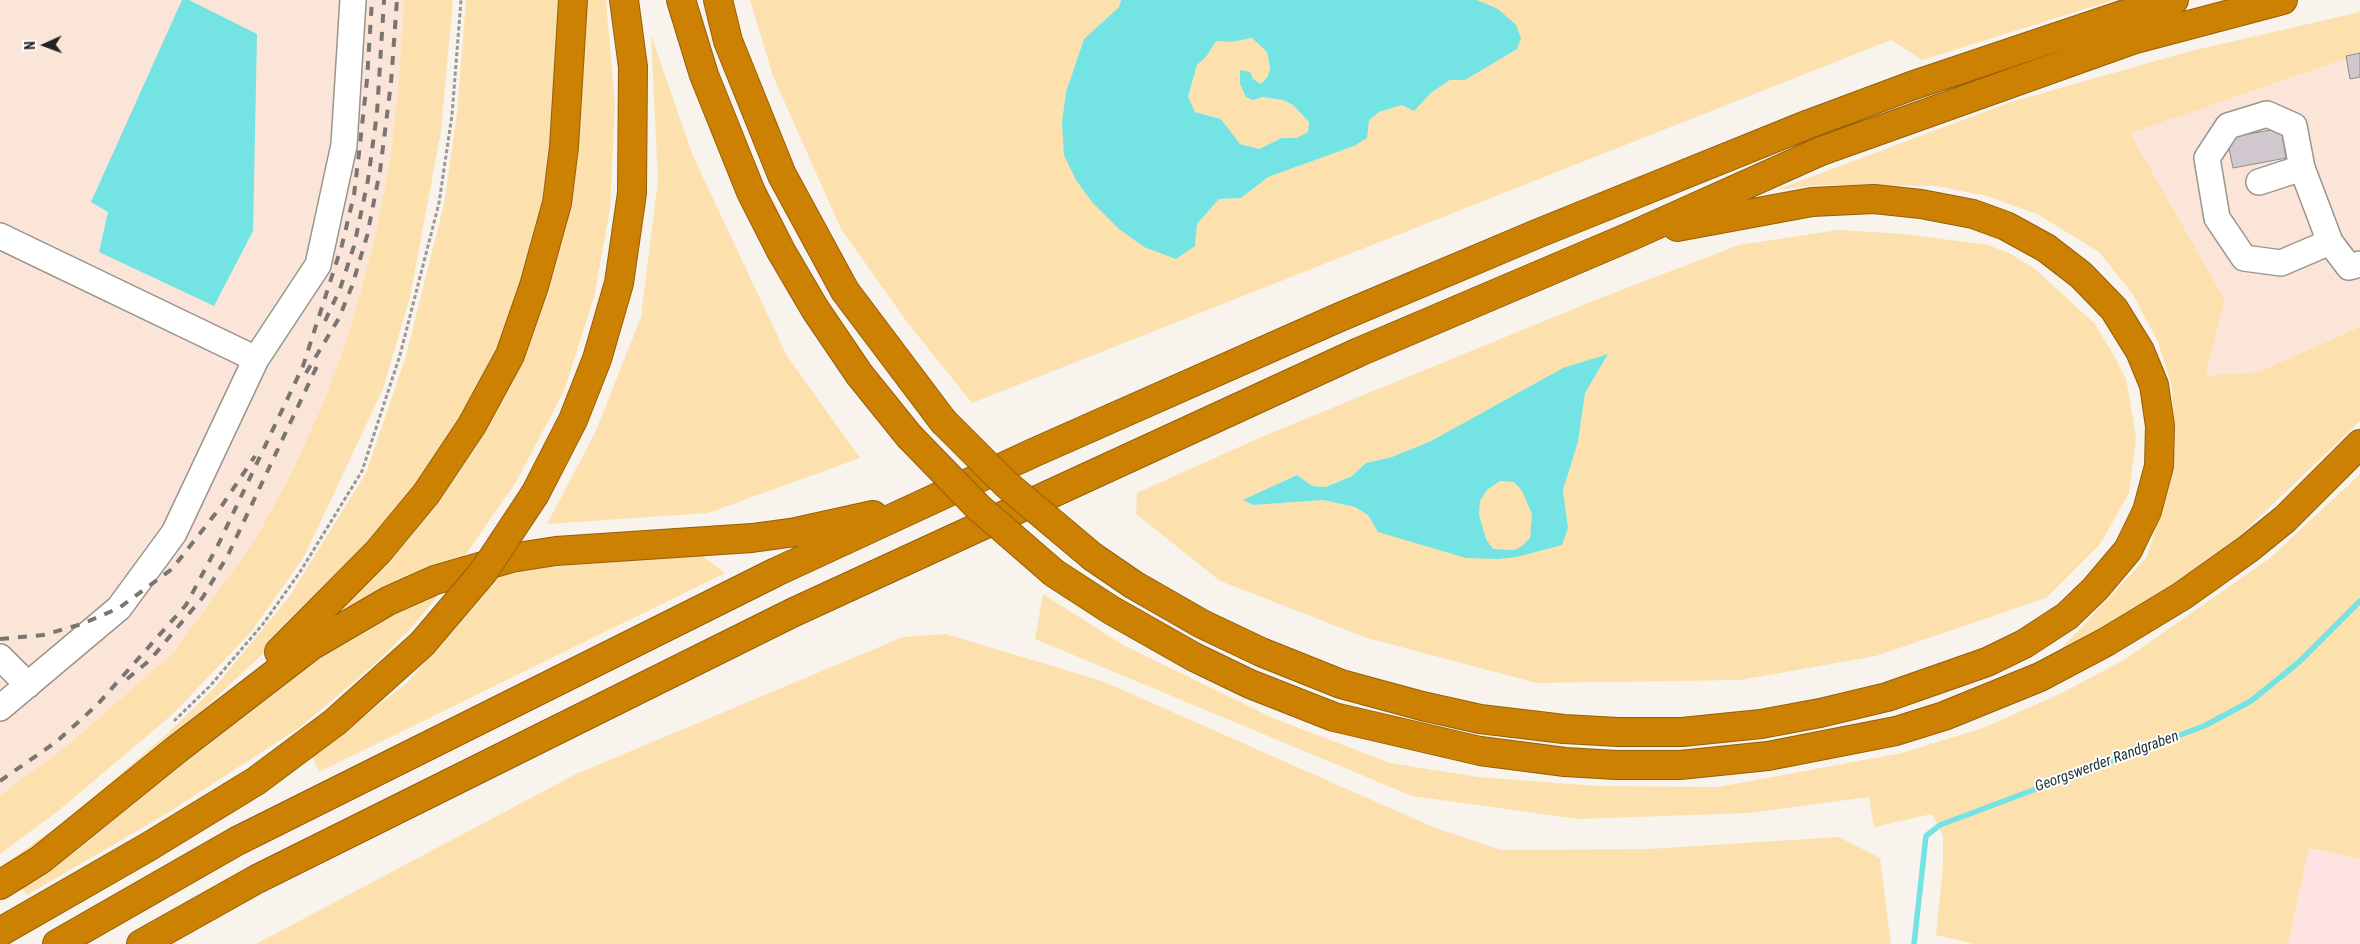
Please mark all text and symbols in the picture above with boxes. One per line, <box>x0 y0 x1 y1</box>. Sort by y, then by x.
north arrow <box>20 20 70 70</box>
text: N <box>22 41 38 50</box>
water label: Georgswerder Randgraben <box>2033 728 2181 796</box>

